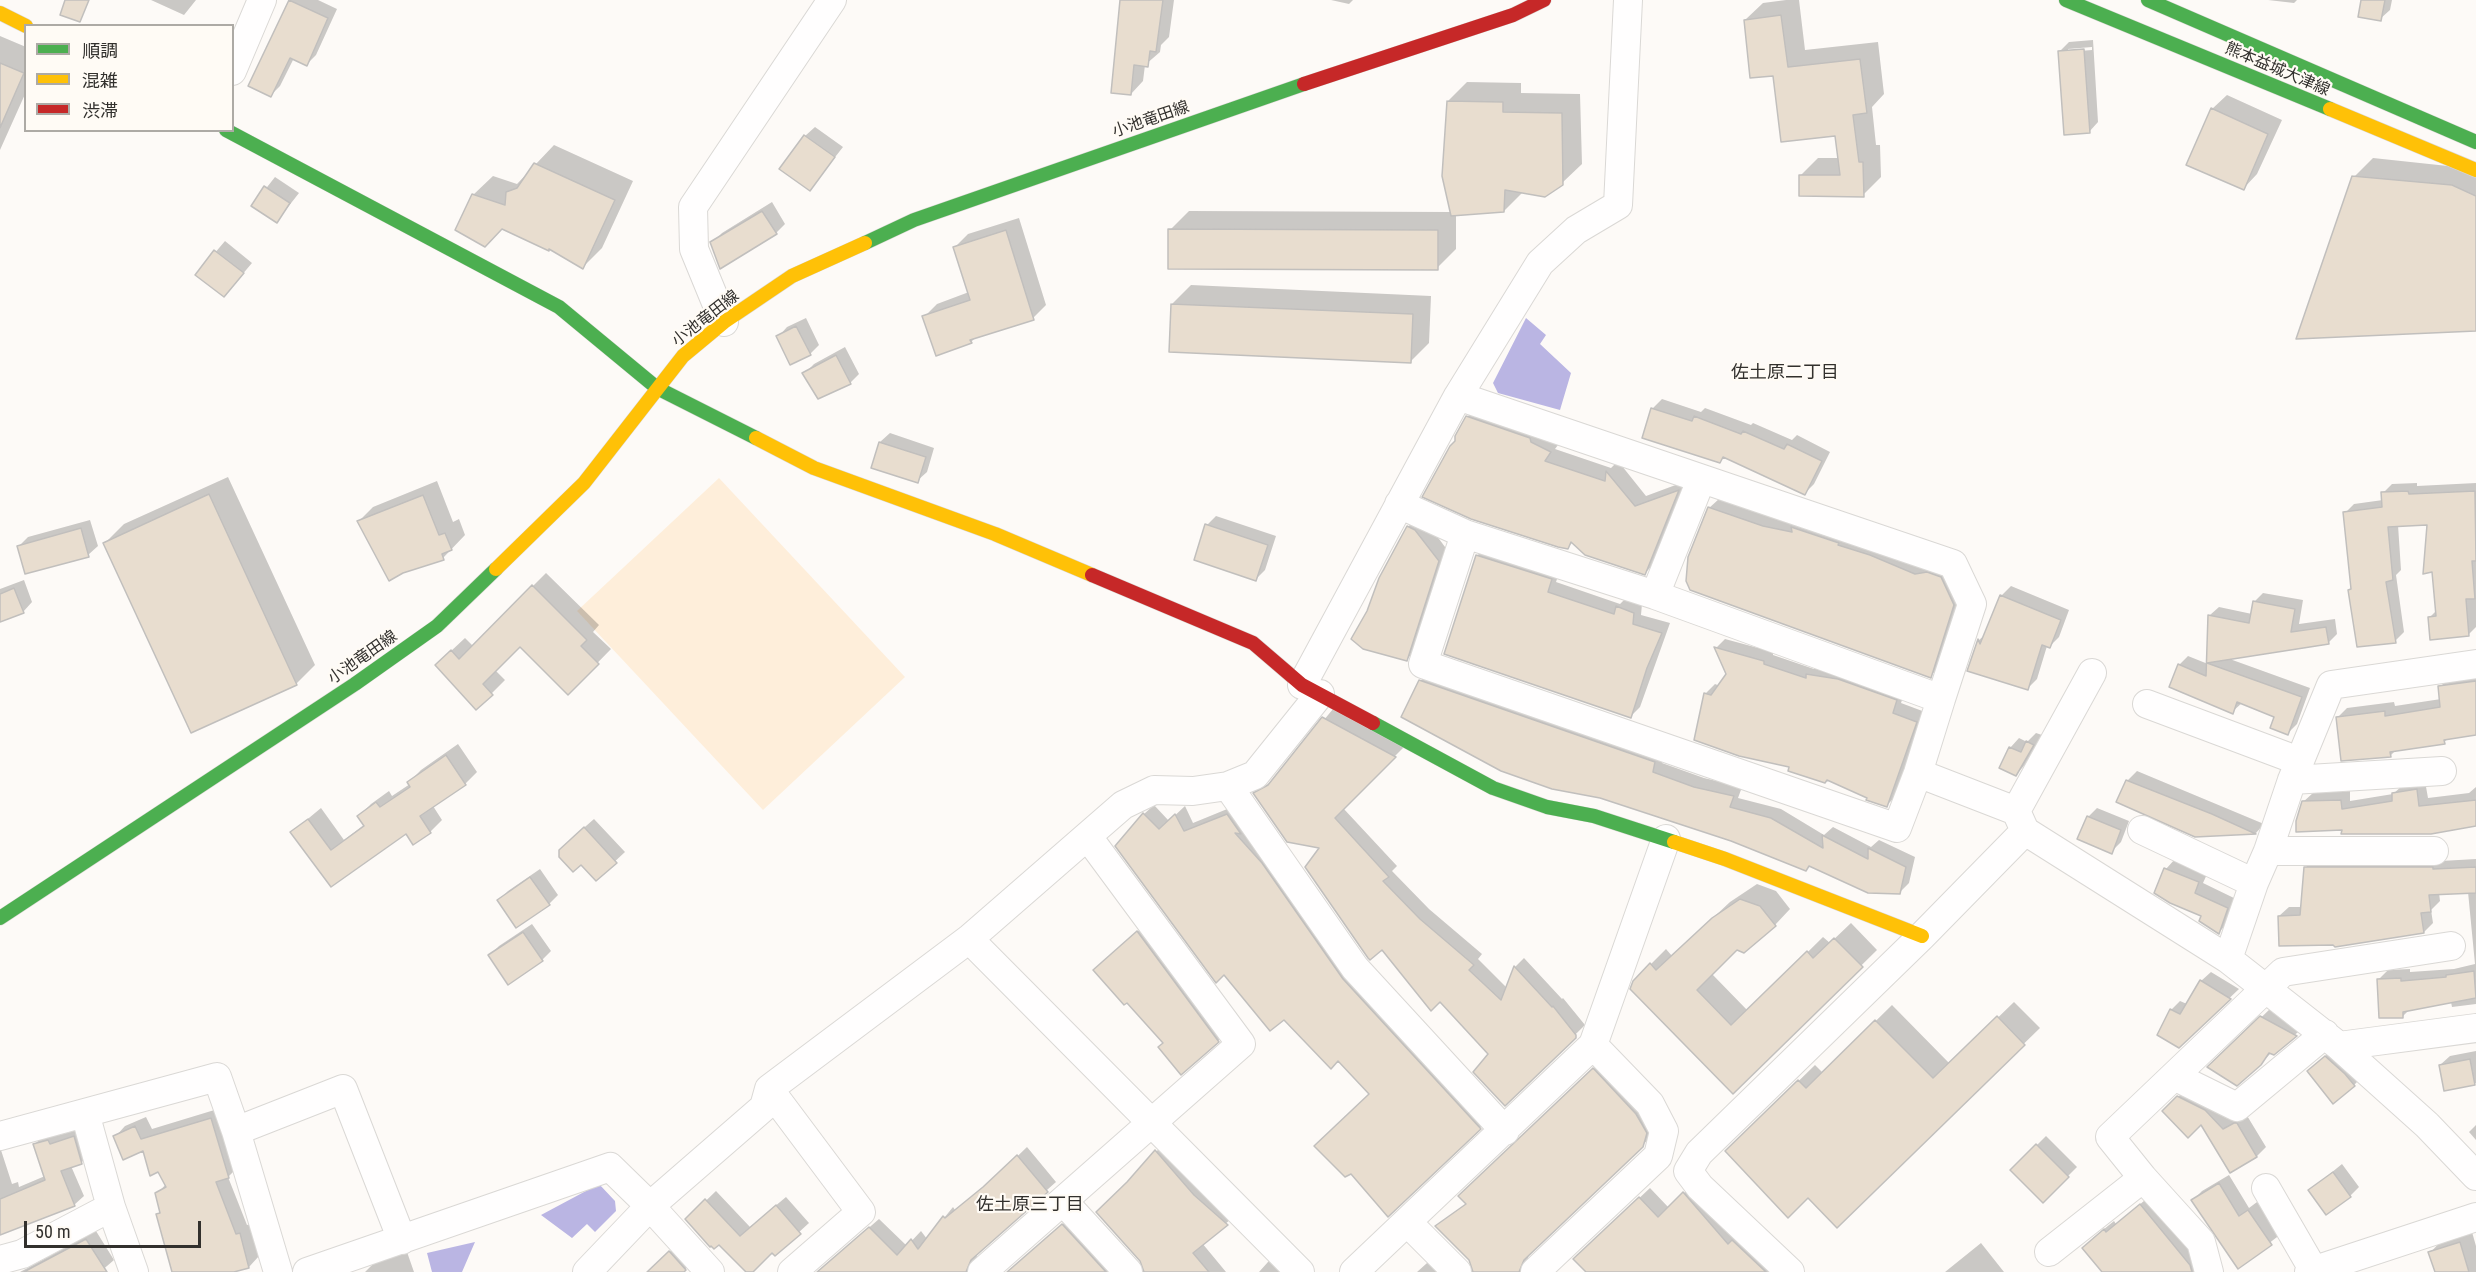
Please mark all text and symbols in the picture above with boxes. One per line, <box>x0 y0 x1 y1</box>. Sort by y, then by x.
legend <box>24 24 234 132</box>
street label: 熊本益城大津線 <box>2222 39 2332 101</box>
text: 順調 <box>82 40 118 61</box>
text: 混雑 <box>82 70 118 91</box>
street label: 小池竜田線 <box>1110 98 1192 142</box>
text: 渋滞 <box>82 100 118 121</box>
street label: 小池竜田線 <box>669 287 743 351</box>
district label: 佐土原二丁目 <box>1731 362 1839 384</box>
street label: 小池竜田線 <box>325 627 401 689</box>
district label: 佐土原三丁目 <box>976 1194 1084 1216</box>
scale bar <box>27 1209 204 1247</box>
text: 50 m <box>35 1221 70 1242</box>

